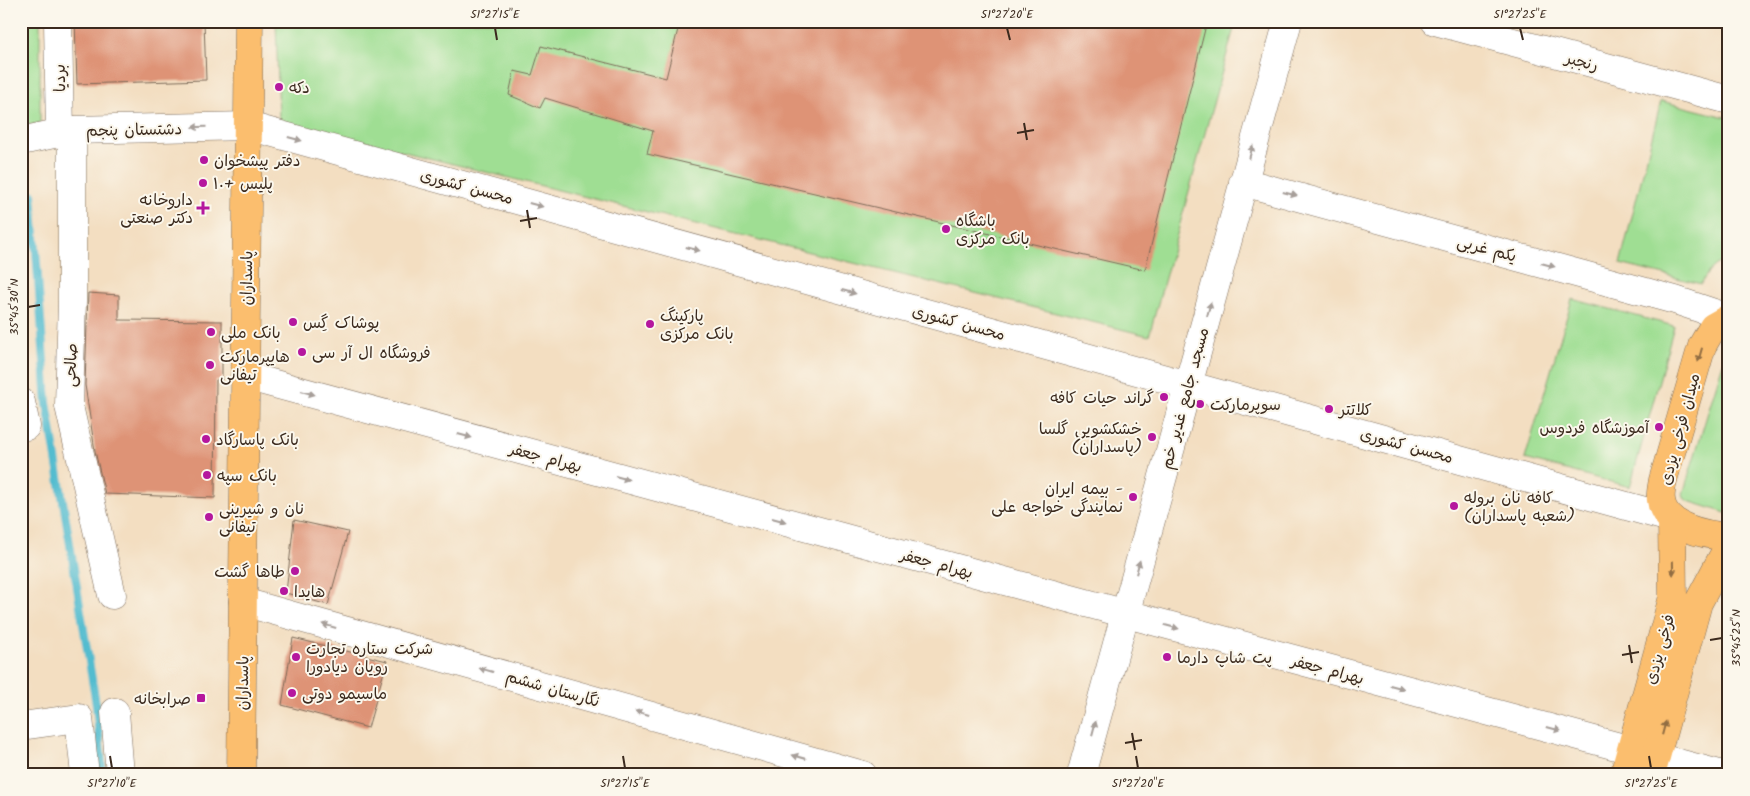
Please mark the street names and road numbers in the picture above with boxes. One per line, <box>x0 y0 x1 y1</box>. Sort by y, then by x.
street label: رنجبر <box>1560 46 1601 79</box>
street label: بردیا <box>48 64 73 92</box>
street label: دشتستان پنجم <box>86 117 182 144</box>
street label: محسن کشوری <box>417 163 516 212</box>
street label: یکم غربی <box>1454 230 1519 269</box>
street label: پاسداران <box>235 250 260 306</box>
street label: محسن کشوری <box>909 299 1008 348</box>
street label: مسجد جامع غدیر خم <box>1155 325 1216 472</box>
street label: صالحی <box>58 343 85 388</box>
street label: میدان فرخی یزدی <box>1654 371 1707 488</box>
street label: محسن کشوری <box>1357 422 1456 471</box>
street label: بهرام جعفر <box>505 436 585 480</box>
street label: بهرام جعفر <box>896 542 976 586</box>
street label: فرخی یزدی <box>1639 611 1682 687</box>
street label: بهرام جعفر <box>1287 648 1367 692</box>
street label: پاسداران <box>231 655 256 711</box>
street label: نگارستان ششم <box>503 664 602 715</box>

